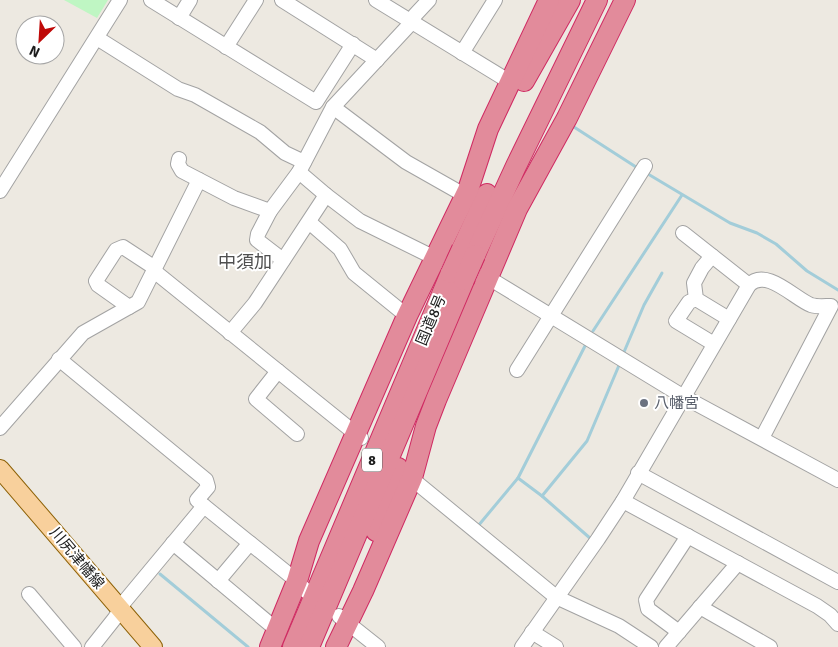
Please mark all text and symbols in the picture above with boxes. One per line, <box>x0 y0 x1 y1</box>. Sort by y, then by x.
north arrow <box>15 15 65 65</box>
text: N <box>27 42 43 61</box>
district label: 中須加 <box>218 251 272 273</box>
street label: 国道8号 <box>412 292 450 348</box>
place label: 八幡宮 <box>654 394 699 412</box>
marker: 八幡宮 <box>638 397 650 409</box>
road number: 8 <box>362 448 382 472</box>
street label: 川尻津幡線 <box>46 523 108 593</box>

